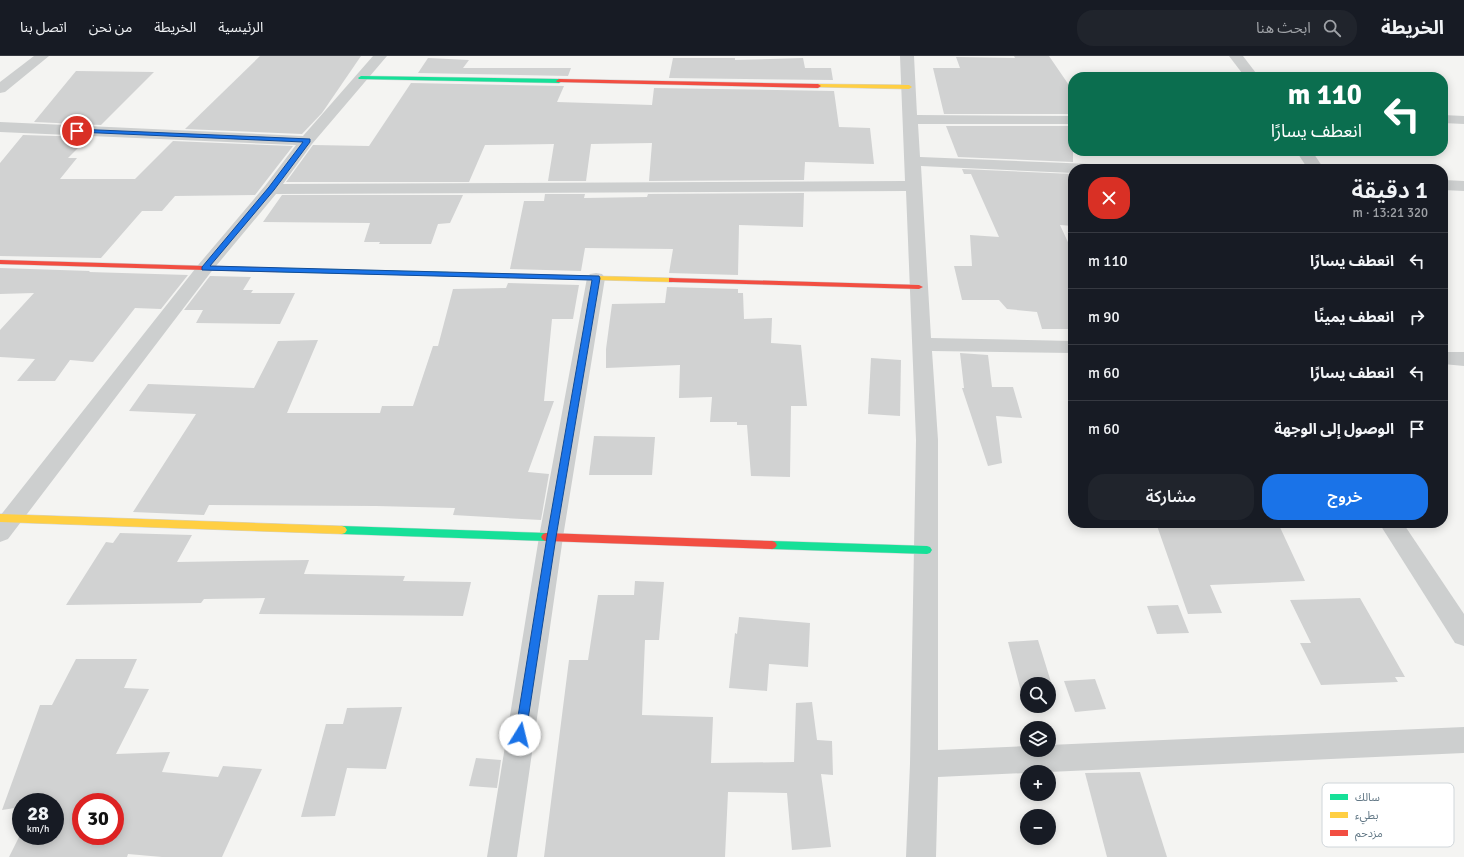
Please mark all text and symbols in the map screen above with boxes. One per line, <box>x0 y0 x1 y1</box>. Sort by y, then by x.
search box <box>1077 10 1357 46</box>
text: الخريطة <box>1381 16 1444 40</box>
icon: search <box>1321 17 1343 39</box>
text: اتصل بنا <box>20 19 67 36</box>
text: من نحن <box>89 19 132 36</box>
text: الخريطة <box>154 19 196 36</box>
text: الرئيسية <box>218 19 263 36</box>
text: ابحث هنا <box>1256 19 1311 37</box>
text: 110 m <box>1288 78 1362 112</box>
icon: left <box>1376 88 1428 140</box>
pin <box>60 114 94 148</box>
icon: arrive <box>66 120 88 142</box>
text: انعطف يسارًا <box>1271 120 1362 142</box>
text: 1 دقيقة <box>1352 175 1428 205</box>
button: close <box>1088 177 1130 219</box>
text: 320 m · 13:21 <box>1352 205 1428 221</box>
icon: left <box>1406 250 1428 272</box>
text: 110 m <box>1088 252 1128 270</box>
text: انعطف يسارًا <box>1310 252 1394 270</box>
icon: right <box>1406 306 1428 328</box>
text: 90 m <box>1088 308 1119 326</box>
text: انعطف يمينًا <box>1314 308 1394 326</box>
icon: left <box>1406 362 1428 384</box>
text: 60 m <box>1088 364 1119 382</box>
text: انعطف يسارًا <box>1310 364 1394 382</box>
icon: arrive <box>1406 418 1428 440</box>
text: 60 m <box>1088 420 1119 438</box>
text: الوصول إلى الوجهة <box>1274 420 1394 438</box>
button: مشاركة <box>1088 474 1254 520</box>
button: خروج <box>1262 474 1428 520</box>
map controls <box>1020 677 1056 845</box>
button: search <box>1020 677 1056 713</box>
position arrow <box>499 714 541 756</box>
button: layers <box>1020 721 1056 757</box>
button: + <box>1020 765 1056 801</box>
legend <box>1322 783 1454 847</box>
text: سالك <box>1355 791 1380 804</box>
speed limit sign: 30 <box>72 793 124 845</box>
text: 28 <box>27 801 49 826</box>
button: − <box>1020 809 1056 845</box>
text: بطيء <box>1355 809 1378 825</box>
text: km/h <box>27 823 49 835</box>
text: مزدحم <box>1355 827 1383 842</box>

